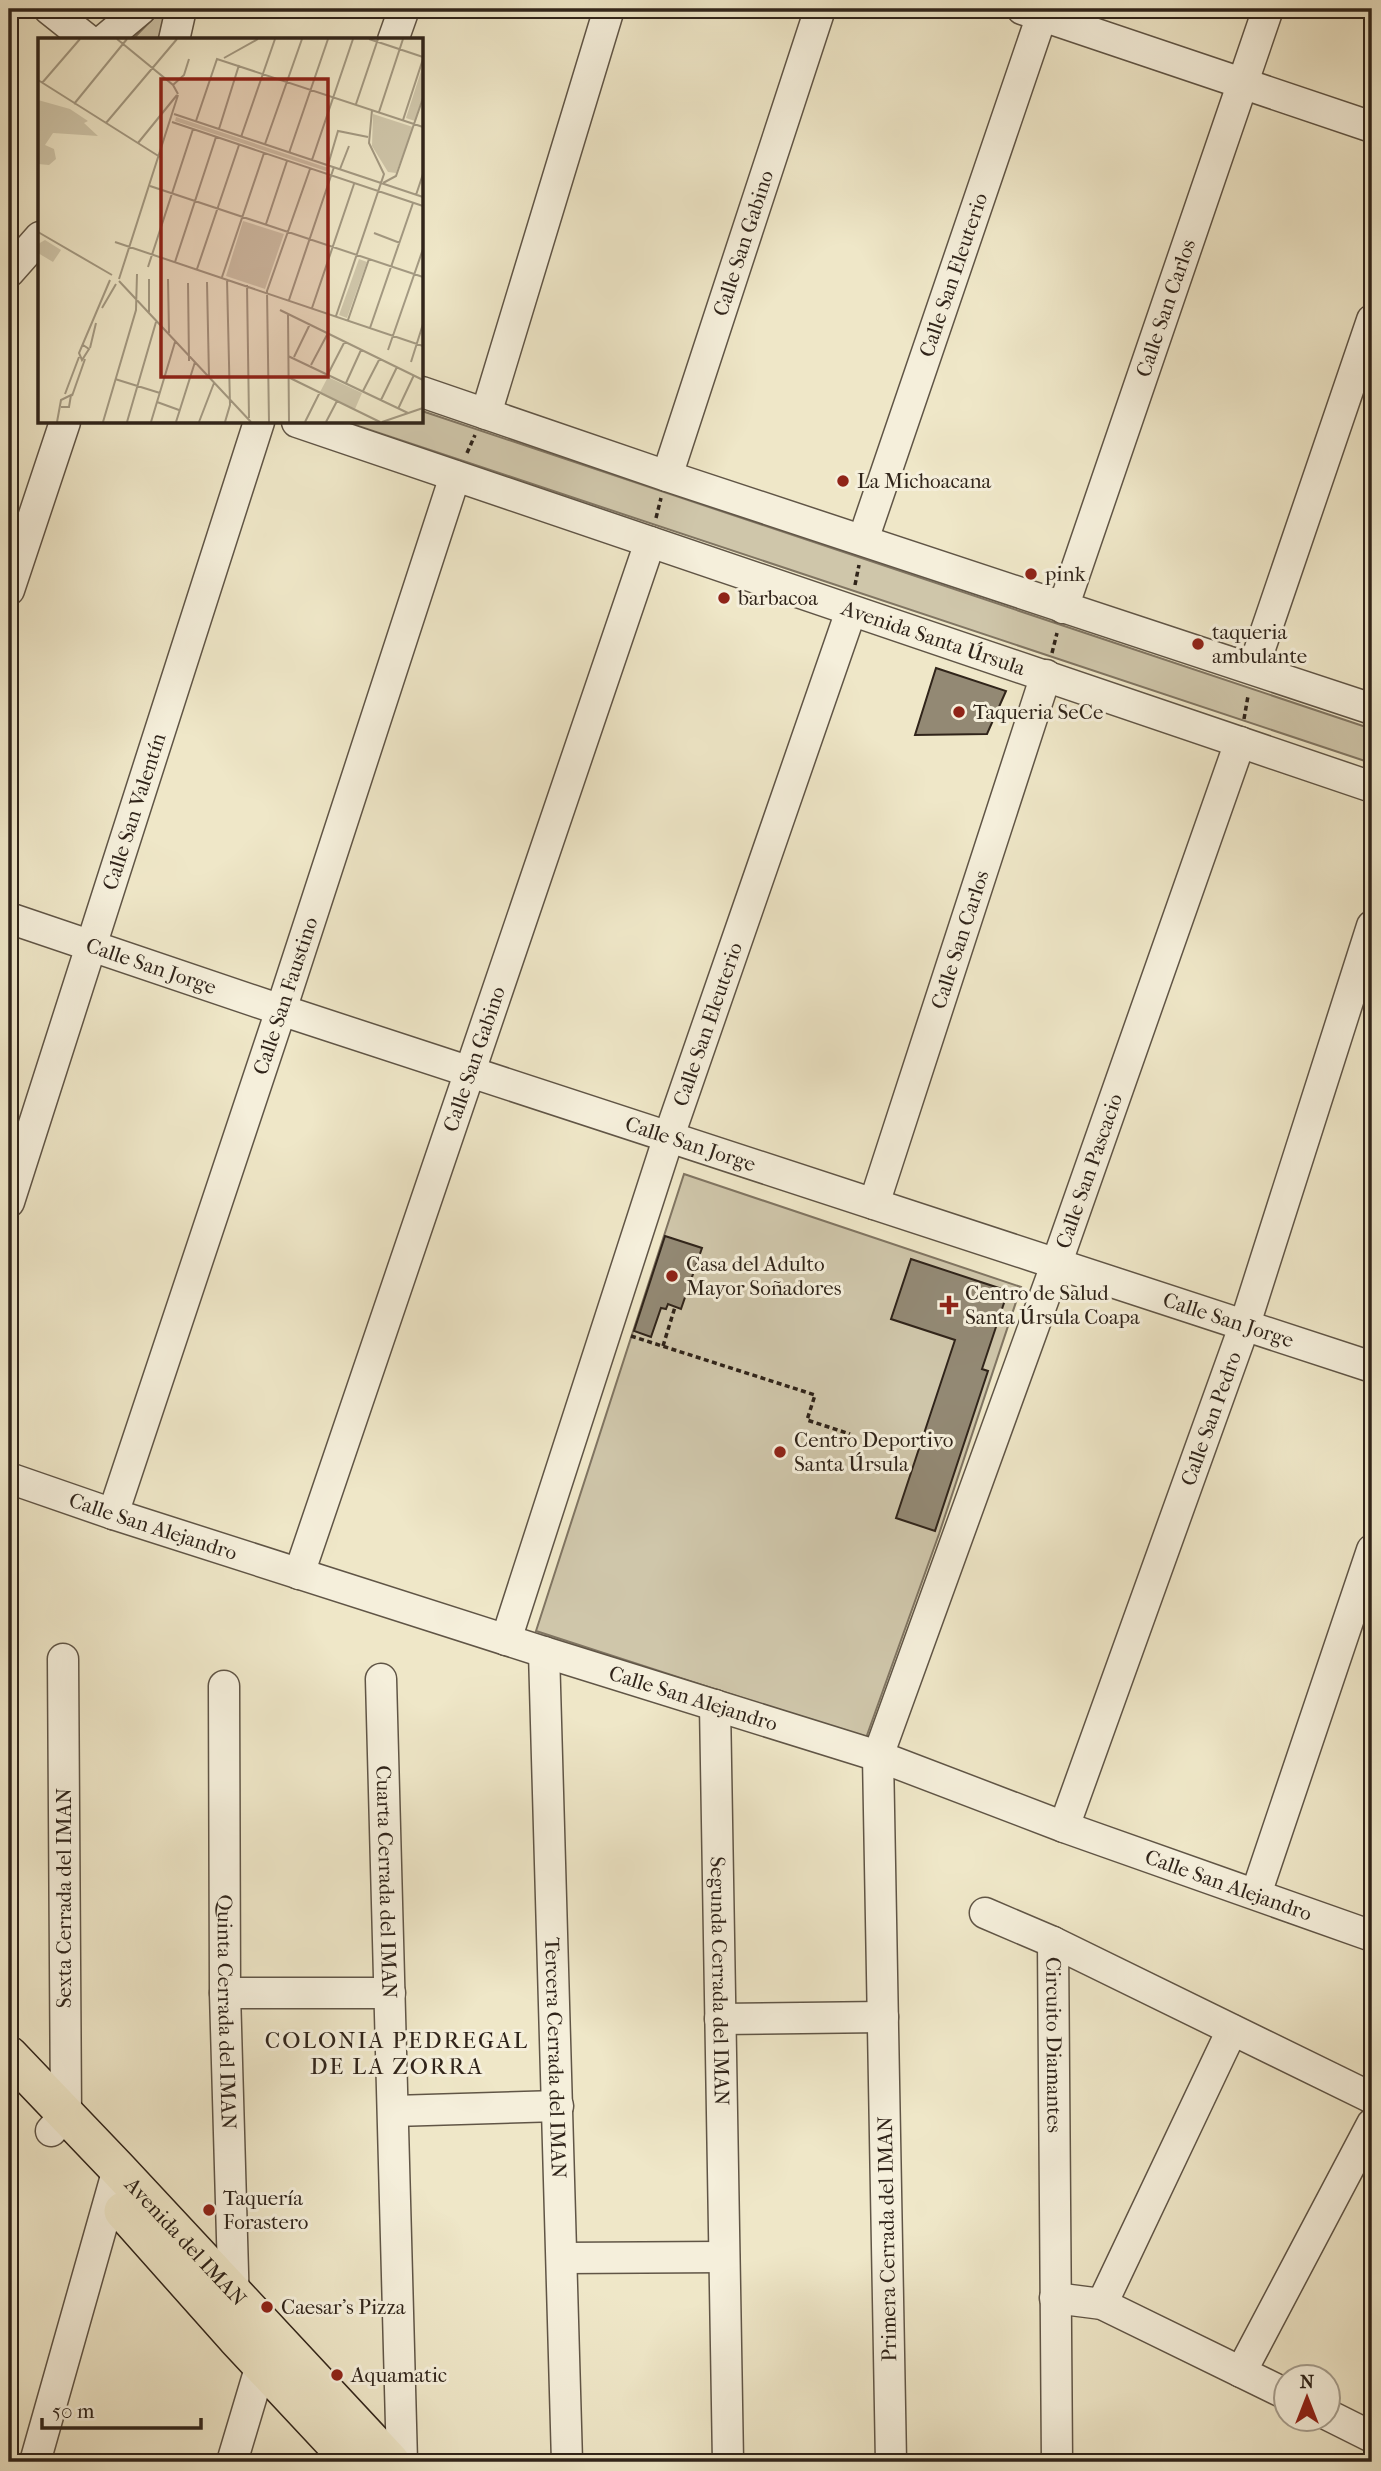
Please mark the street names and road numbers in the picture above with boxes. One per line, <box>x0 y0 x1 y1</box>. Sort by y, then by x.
street label: Calle San Gabino <box>708 167 778 319</box>
street label: Calle San Eleuterio <box>914 190 992 360</box>
street label: Calle San Carlos <box>1131 236 1200 380</box>
street label: Avenida Santa Úrsula <box>837 595 1029 680</box>
street label: Calle San Valentín <box>98 730 171 893</box>
street label: Calle San Carlos <box>926 867 994 1012</box>
street label: Calle San Faustino <box>248 914 322 1078</box>
street label: Calle San Jorge <box>83 933 219 999</box>
street label: Calle San Eleuterio <box>668 939 747 1109</box>
street label: Calle San Gabino <box>438 983 510 1135</box>
street label: Calle San Pascacio <box>1051 1090 1127 1252</box>
street label: Calle San Jorge <box>622 1111 759 1177</box>
street label: Calle San Jorge <box>1160 1287 1297 1353</box>
street label: Calle San Pedro <box>1176 1348 1246 1489</box>
street label: Calle San Alejandro <box>66 1488 240 1565</box>
street label: Calle San Alejandro <box>606 1661 781 1736</box>
street label: Cuarta Cerrada del IMAN <box>371 1765 402 1999</box>
street label: Sexta Cerrada del IMAN <box>52 1788 76 2008</box>
street label: Calle San Alejandro <box>1142 1845 1315 1926</box>
street label: Segunda Cerrada del IMAN <box>706 1856 734 2106</box>
street label: Quinta Cerrada del IMAN <box>213 1894 241 2130</box>
street label: Tercera Cerrada del IMAN <box>540 1937 571 2179</box>
street label: Circuito Diamantes <box>1041 1957 1066 2133</box>
street label: Primera Cerrada del IMAN <box>873 2116 901 2362</box>
street label: Avenida del IMAN <box>119 2172 251 2311</box>

